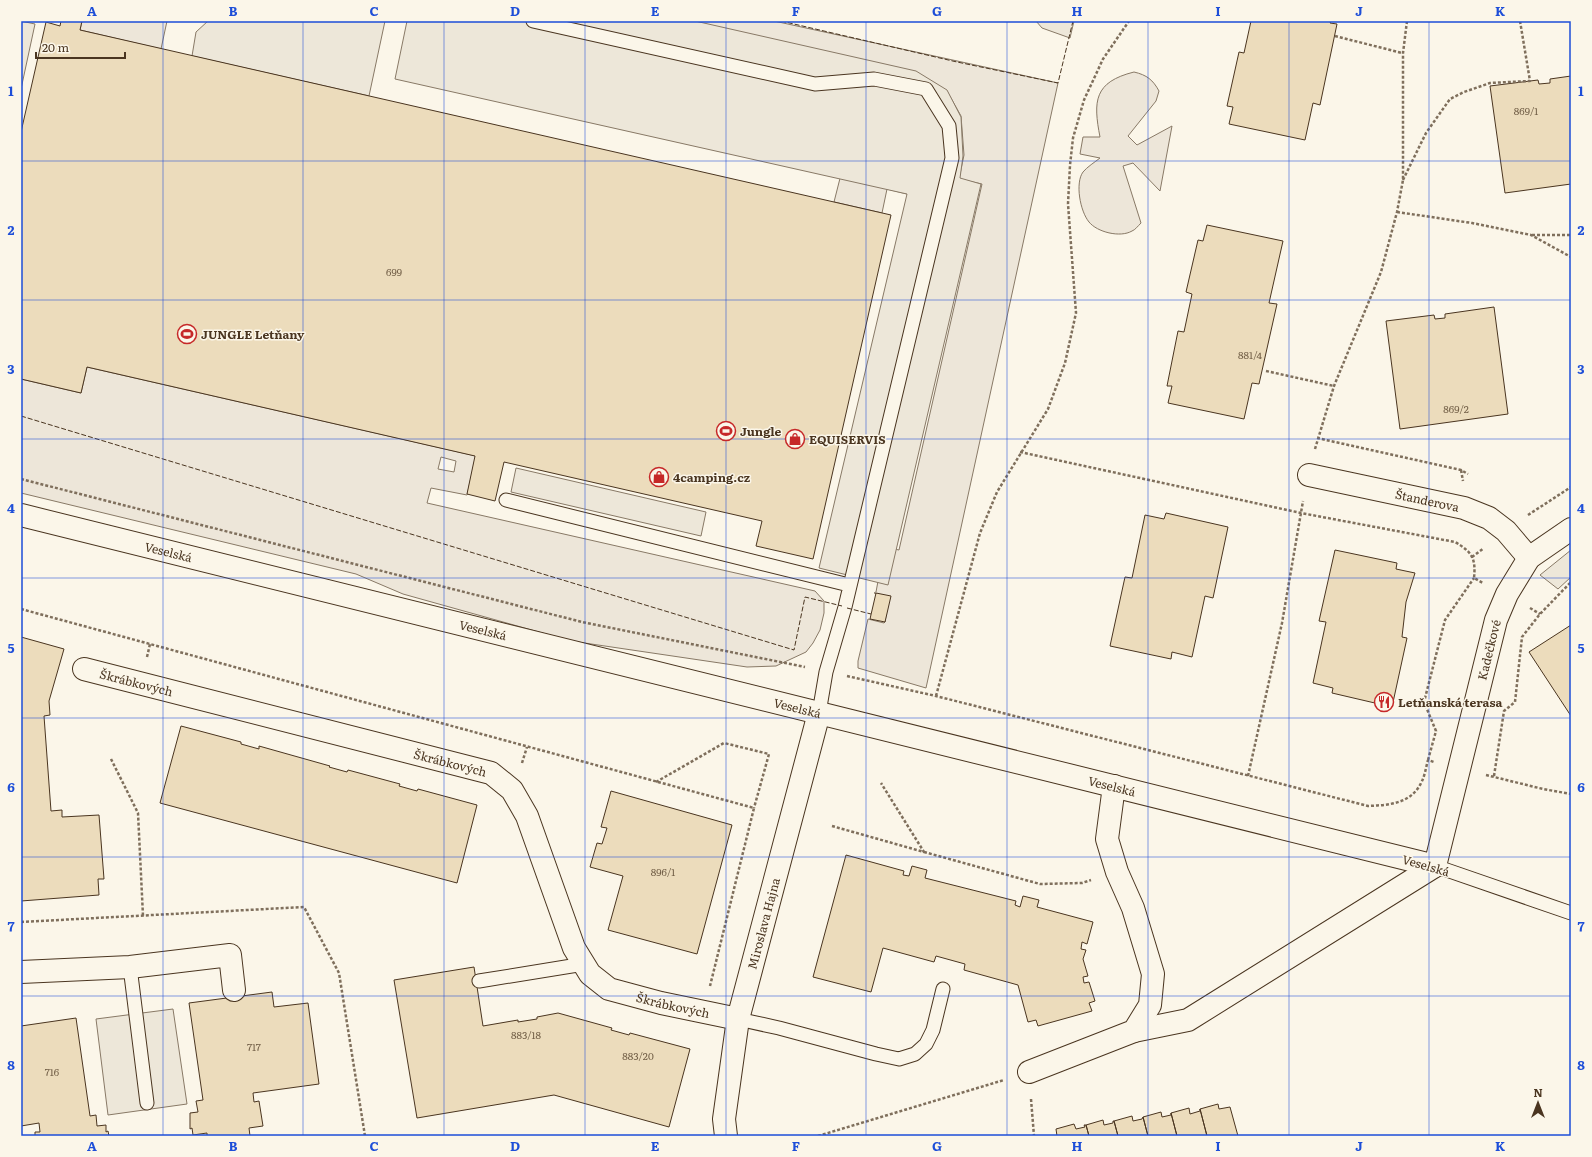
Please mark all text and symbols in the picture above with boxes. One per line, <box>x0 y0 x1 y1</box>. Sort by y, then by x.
text: A <box>87 1 97 20</box>
text: B <box>229 1 238 20</box>
text: C <box>369 1 379 20</box>
text: D <box>510 1 520 20</box>
text: E <box>651 1 660 20</box>
text: F <box>792 1 800 20</box>
text: G <box>932 1 942 20</box>
text: H <box>1072 1 1083 20</box>
text: I <box>1215 1 1221 20</box>
text: J <box>1355 1 1363 20</box>
text: K <box>1495 1 1506 20</box>
scale bar <box>36 34 125 60</box>
text: 20 m <box>42 38 69 56</box>
text: 1 <box>8 81 14 100</box>
text: 1 <box>1578 81 1584 100</box>
house number: 869/1 <box>1514 103 1538 118</box>
text: 2 <box>8 220 15 239</box>
text: 2 <box>1578 220 1585 239</box>
house number: 699 <box>386 264 402 279</box>
sports icon: JUNGLE Letňany <box>176 323 198 345</box>
place label: JUNGLE Letňany <box>201 325 305 343</box>
house number: 881/4 <box>1238 347 1262 362</box>
text: 3 <box>7 359 15 378</box>
text: 3 <box>1577 359 1585 378</box>
house number: 869/2 <box>1443 401 1469 416</box>
sports icon: Jungle <box>715 420 737 442</box>
place label: Jungle <box>740 422 782 440</box>
shop icon: EQUISERVIS <box>784 428 806 450</box>
place label: EQUISERVIS <box>809 430 886 448</box>
shop icon: 4camping.cz <box>648 466 670 488</box>
place label: 4camping.cz <box>673 468 751 486</box>
street label: Štanderova <box>1394 485 1462 516</box>
text: 4 <box>7 498 15 517</box>
text: 4 <box>1577 498 1585 517</box>
street label: Veselská <box>143 537 195 566</box>
street label: Veselská <box>457 615 509 644</box>
street label: Kadečkové <box>1472 618 1505 682</box>
text: 5 <box>7 638 15 657</box>
text: 5 <box>1577 638 1585 657</box>
street label: Škrábkových <box>98 664 175 700</box>
restaurant icon: Letňanská terasa <box>1373 691 1395 713</box>
street label: Veselská <box>772 693 824 722</box>
place label: Letňanská terasa <box>1398 693 1502 711</box>
street label: Škrábkových <box>412 745 489 781</box>
street label: Veselská <box>1086 771 1138 800</box>
text: 6 <box>7 777 15 796</box>
text: 6 <box>1577 777 1585 796</box>
street label: Veselská <box>1400 850 1452 880</box>
house number: 896/1 <box>651 864 675 879</box>
street label: Miroslava Hajna <box>743 875 784 971</box>
text: 7 <box>7 916 15 935</box>
text: 7 <box>1577 916 1585 935</box>
street label: Škrábkových <box>634 988 712 1022</box>
house number: 883/18 <box>511 1027 542 1042</box>
house number: 717 <box>247 1039 261 1054</box>
house number: 883/20 <box>622 1048 654 1063</box>
text: 8 <box>7 1055 15 1074</box>
text: 8 <box>1577 1055 1585 1074</box>
house number: 716 <box>45 1064 60 1079</box>
north arrow <box>1518 1083 1558 1123</box>
text: N <box>1533 1084 1543 1100</box>
text: A <box>87 1136 97 1155</box>
text: B <box>229 1136 238 1155</box>
text: C <box>369 1136 379 1155</box>
text: D <box>510 1136 520 1155</box>
text: E <box>651 1136 660 1155</box>
text: F <box>792 1136 800 1155</box>
text: G <box>932 1136 942 1155</box>
text: H <box>1072 1136 1083 1155</box>
text: I <box>1215 1136 1221 1155</box>
text: J <box>1355 1136 1363 1155</box>
text: K <box>1495 1136 1506 1155</box>

